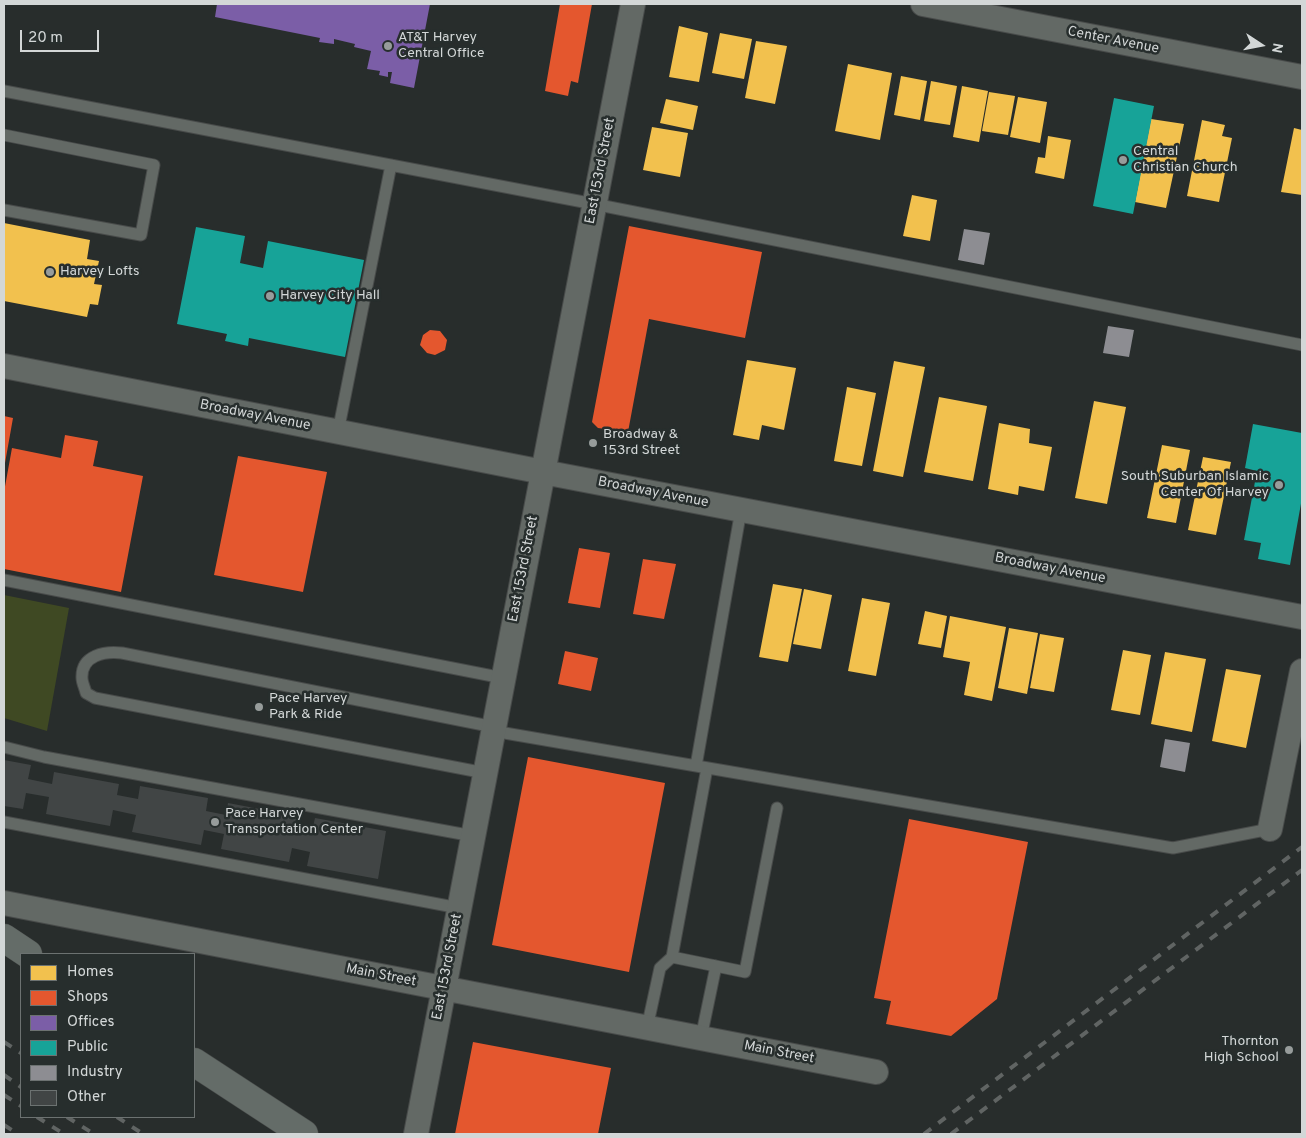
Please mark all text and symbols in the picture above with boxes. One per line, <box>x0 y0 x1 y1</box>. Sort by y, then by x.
scale bar <box>22 20 101 52</box>
north arrow <box>1236 20 1286 70</box>
street label: Center Avenue <box>1066 24 1160 58</box>
text: 20 m <box>28 29 63 48</box>
place label: AT&T Harvey Central Office <box>398 30 485 62</box>
marker: AT&T Harvey Central Office <box>382 40 394 52</box>
text: N <box>1267 41 1286 55</box>
street label: East 153rd Street <box>582 116 620 226</box>
place label: Central Christian Church <box>1133 144 1238 176</box>
marker: Central Christian Church <box>1117 154 1129 166</box>
place label: Harvey Lofts <box>60 264 140 280</box>
marker: Harvey Lofts <box>44 266 56 278</box>
place label: Harvey City Hall <box>280 288 380 304</box>
marker: Harvey City Hall <box>264 290 276 302</box>
street label: Broadway Avenue <box>198 397 312 435</box>
place label: Broadway & 153rd Street <box>603 427 680 460</box>
marker: Broadway & 153rd Street <box>587 437 599 449</box>
place label: South Suburban Islamic Center Of Harvey <box>1121 469 1269 502</box>
street label: Broadway Avenue <box>596 474 710 512</box>
marker: South Suburban Islamic Center Of Harvey <box>1273 479 1285 491</box>
street label: East 153rd Street <box>505 514 543 624</box>
street label: Broadway Avenue <box>993 550 1107 588</box>
place label: Pace Harvey Park & Ride <box>269 691 347 724</box>
marker: Pace Harvey Park & Ride <box>253 701 265 713</box>
place label: Pace Harvey Transportation Center <box>225 806 363 839</box>
marker: Pace Harvey Transportation Center <box>209 816 221 828</box>
street label: East 153rd Street <box>429 912 467 1022</box>
legend <box>20 953 195 1118</box>
street label: Main Street <box>344 961 418 991</box>
text: Homes <box>67 963 114 982</box>
text: Shops <box>67 988 108 1007</box>
text: Offices <box>67 1013 114 1032</box>
place label: Thornton High School <box>1204 1034 1279 1066</box>
text: Public <box>67 1038 108 1057</box>
street label: Main Street <box>742 1038 816 1068</box>
marker: Thornton High School <box>1283 1044 1295 1056</box>
text: Industry <box>67 1063 123 1082</box>
text: Other <box>67 1088 106 1107</box>

